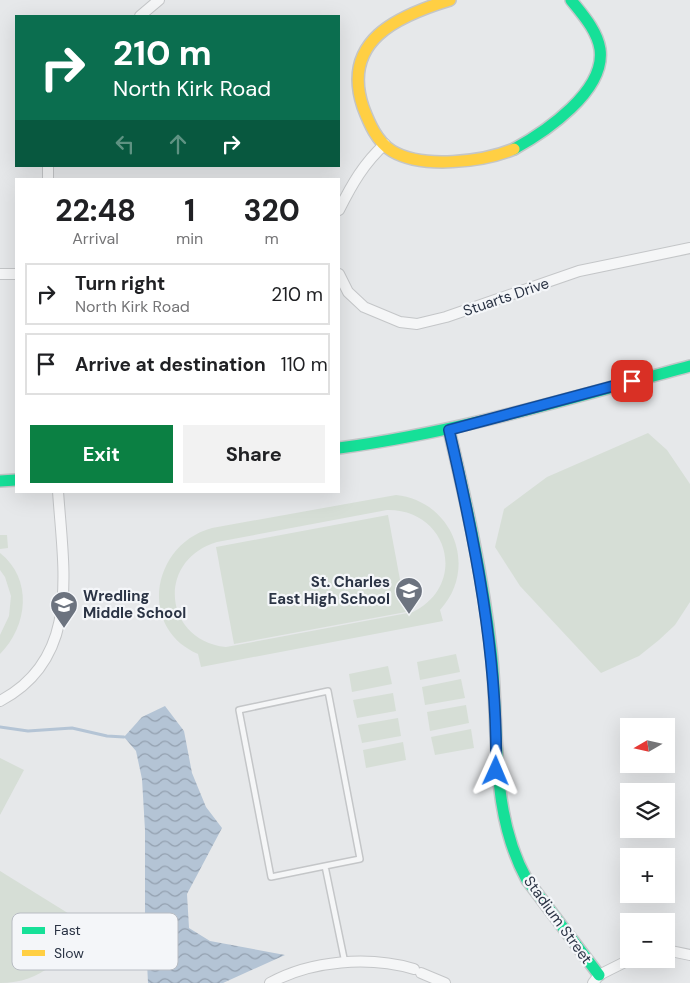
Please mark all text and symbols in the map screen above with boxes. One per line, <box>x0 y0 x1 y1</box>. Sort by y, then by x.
text: 210 m <box>113 30 212 76</box>
icon: right <box>30 35 95 100</box>
text: North Kirk Road <box>113 74 271 103</box>
icon: left <box>111 130 139 158</box>
icon: ahead <box>164 130 192 158</box>
icon: right <box>217 130 245 158</box>
text: 22:48 <box>55 191 136 230</box>
text: 1 <box>184 191 195 230</box>
text: 320 <box>243 191 300 230</box>
text: Arrival <box>72 228 119 249</box>
text: min <box>176 228 203 249</box>
text: m <box>265 228 279 249</box>
text: Turn right <box>75 271 165 296</box>
street label: Stuarts Drive <box>460 273 552 321</box>
icon: right <box>32 280 60 308</box>
text: 210 m <box>271 282 323 307</box>
text: North Kirk Road <box>75 296 190 317</box>
icon: arrive <box>32 350 60 378</box>
text: Arrive at destination <box>75 352 266 377</box>
text: 110 m <box>281 352 328 377</box>
pin <box>611 360 653 402</box>
icon: arrive <box>618 367 646 395</box>
button: Exit <box>30 425 173 483</box>
button: Share <box>183 425 325 483</box>
place label: St. Charles East High School <box>268 572 390 609</box>
school or university icon: St. Charles East High School <box>394 576 424 615</box>
place label: Wredling Middle School <box>83 586 186 623</box>
school or university icon: Wredling Middle School <box>49 590 79 629</box>
north arrow <box>620 718 675 772</box>
map controls <box>620 718 675 968</box>
position arrow <box>469 744 521 796</box>
button: layers <box>620 783 675 838</box>
button: + <box>620 848 675 903</box>
street label: Stadium Street <box>519 872 597 968</box>
legend <box>12 913 178 970</box>
button: − <box>620 913 675 968</box>
text: Fast <box>54 921 81 939</box>
text: Slow <box>54 944 84 962</box>

